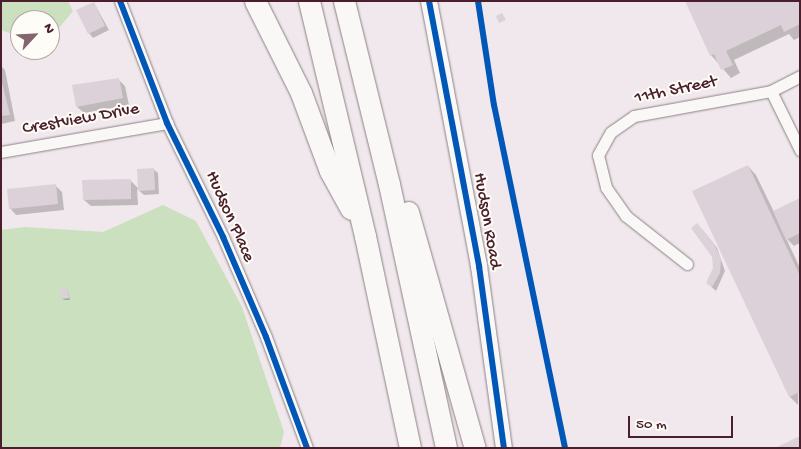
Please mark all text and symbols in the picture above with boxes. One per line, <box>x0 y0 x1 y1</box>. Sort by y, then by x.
north arrow <box>10 10 60 60</box>
text: N <box>39 21 58 37</box>
street label: 11th Street <box>633 72 719 110</box>
street label: Crestview Drive <box>21 99 141 141</box>
street label: Hudson Place <box>199 168 259 266</box>
street label: Hudson Road <box>467 171 505 271</box>
scale bar <box>631 406 736 438</box>
text: 50 m <box>636 416 667 434</box>

